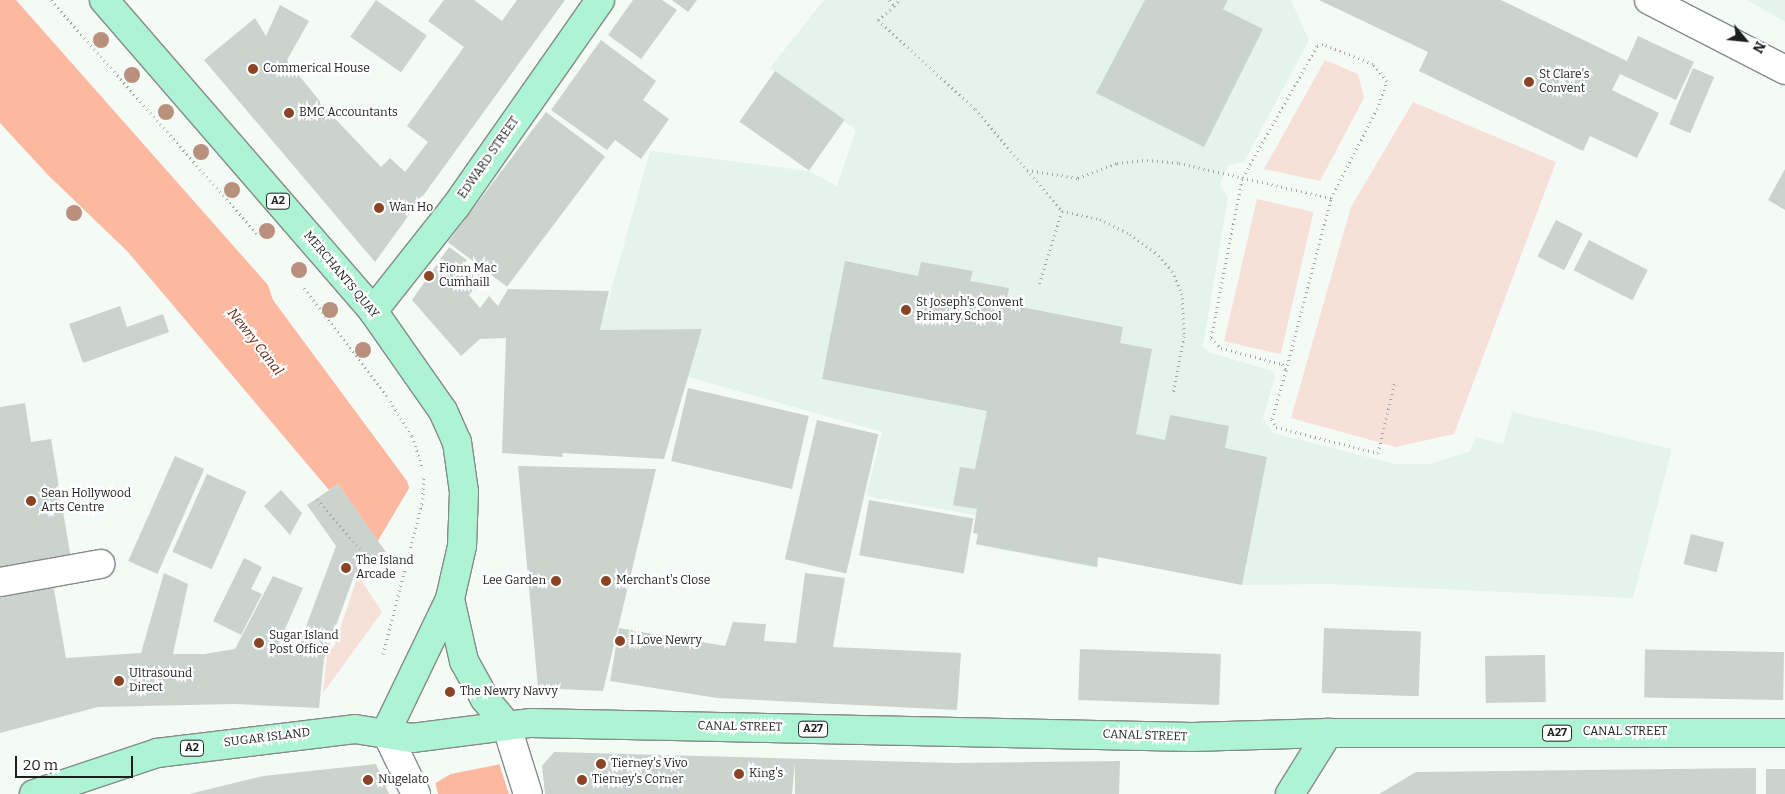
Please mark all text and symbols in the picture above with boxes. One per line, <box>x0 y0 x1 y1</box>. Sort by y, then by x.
north arrow <box>1720 15 1770 65</box>
text: N <box>1749 39 1769 56</box>
place label: Commerical House <box>263 62 370 76</box>
marker: Commerical House <box>247 63 259 75</box>
place label: St Clare's Convent <box>1539 68 1590 96</box>
marker: St Clare's Convent <box>1523 76 1535 88</box>
place label: BMC Accountants <box>299 106 398 120</box>
marker: BMC Accountants <box>283 107 295 119</box>
street label: EDWARD STREET <box>455 114 523 202</box>
road number: A2 <box>266 192 290 210</box>
place label: Wan Ho <box>389 201 433 215</box>
marker: Wan Ho <box>373 202 385 214</box>
street label: MERCHANTS QUAY <box>300 229 382 321</box>
place label: Fionn Mac Cumhaill <box>439 262 497 290</box>
marker: Fionn Mac Cumhaill <box>423 270 435 282</box>
place label: St Joseph's Convent Primary School <box>916 296 1023 324</box>
marker: St Joseph's Convent Primary School <box>900 304 912 316</box>
water label: Newry Canal <box>224 305 286 379</box>
place label: Sean Hollywood Arts Centre <box>41 487 131 515</box>
marker: Sean Hollywood Arts Centre <box>25 495 37 507</box>
place label: The Island Arcade <box>356 554 414 582</box>
marker: The Island Arcade <box>340 562 352 574</box>
place label: Lee Garden <box>482 574 546 588</box>
place label: Merchant's Close <box>616 574 710 588</box>
marker: Lee Garden <box>550 575 562 587</box>
marker: Merchant's Close <box>600 575 612 587</box>
place label: Sugar Island Post Office <box>269 629 339 657</box>
place label: I Love Newry <box>630 634 702 648</box>
marker: I Love Newry <box>614 635 626 647</box>
marker: Sugar Island Post Office <box>253 637 265 649</box>
place label: Ultrasound Direct <box>129 667 192 695</box>
marker: Ultrasound Direct <box>113 675 125 687</box>
place label: The Newry Navvy <box>460 685 558 699</box>
marker: The Newry Navvy <box>444 686 456 698</box>
street label: CANAL STREET <box>698 719 782 735</box>
road number: A27 <box>798 721 828 738</box>
road number: A27 <box>1542 724 1572 741</box>
street label: CANAL STREET <box>1583 725 1667 739</box>
street label: SUGAR ISLAND <box>223 726 311 750</box>
street label: CANAL STREET <box>1102 727 1188 745</box>
road number: A2 <box>180 740 204 756</box>
scale bar <box>18 746 135 778</box>
text: 20 m <box>23 756 58 774</box>
place label: Tierney's Vivo <box>611 757 688 771</box>
marker: Tierney's Vivo <box>595 758 607 770</box>
place label: King's <box>749 767 783 781</box>
marker: King's <box>733 768 745 780</box>
place label: Nugelato <box>378 773 429 787</box>
place label: Tierney's Corner <box>592 773 684 787</box>
marker: Nugelato <box>362 774 374 786</box>
marker: Tierney's Corner <box>576 774 588 786</box>

